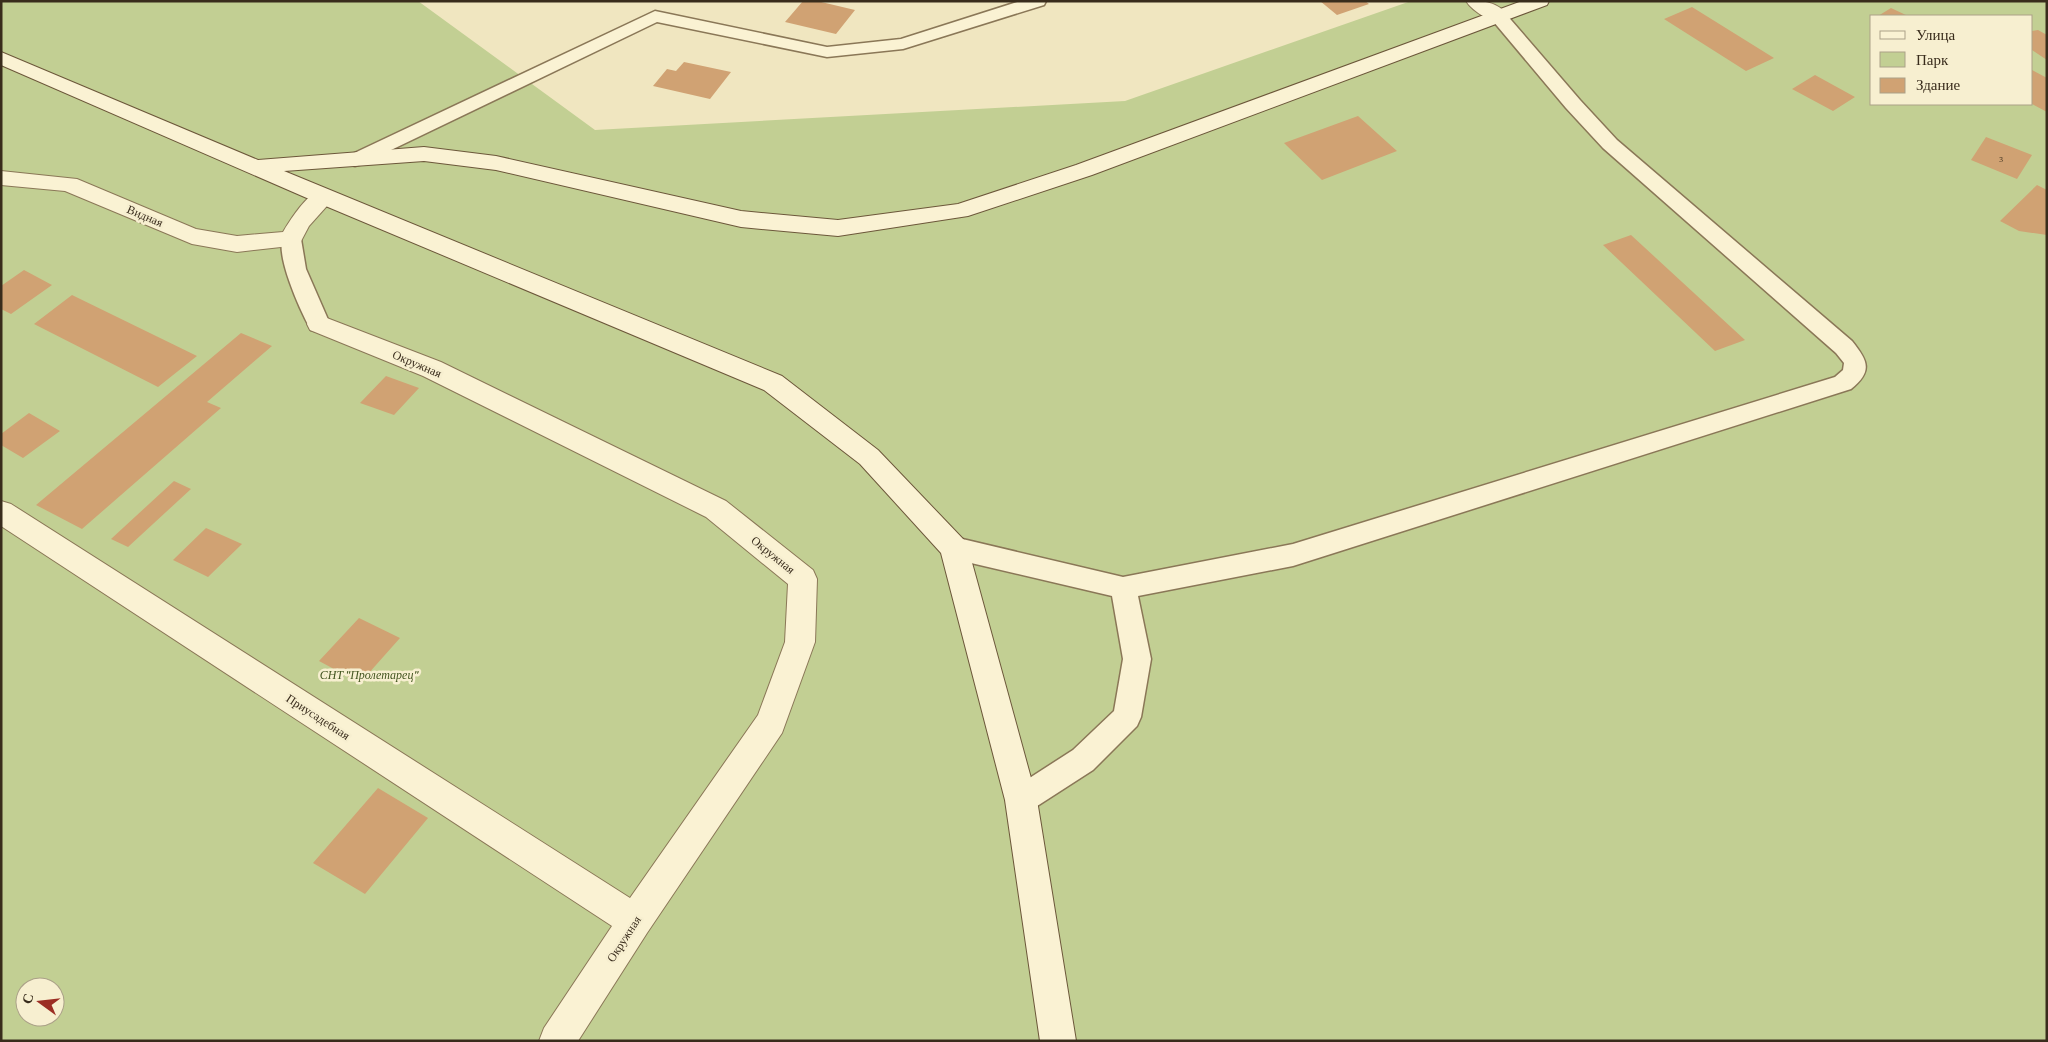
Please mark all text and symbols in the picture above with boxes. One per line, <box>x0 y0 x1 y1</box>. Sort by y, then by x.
legend <box>1870 15 2033 105</box>
text: Улица <box>1916 27 1955 43</box>
text: Парк <box>1916 52 1949 68</box>
text: Здание <box>1916 77 1960 93</box>
house number: 3 <box>1999 153 2004 164</box>
street label: Видная <box>125 202 166 230</box>
street label: Окружная <box>390 347 444 381</box>
street label: Окружная <box>748 533 798 577</box>
park label: СНТ "Пролетарец" <box>320 668 419 682</box>
street label: Приусадебная <box>284 691 353 743</box>
street label: Окружная <box>604 913 644 965</box>
north arrow <box>15 977 65 1027</box>
text: С <box>18 992 36 1006</box>

